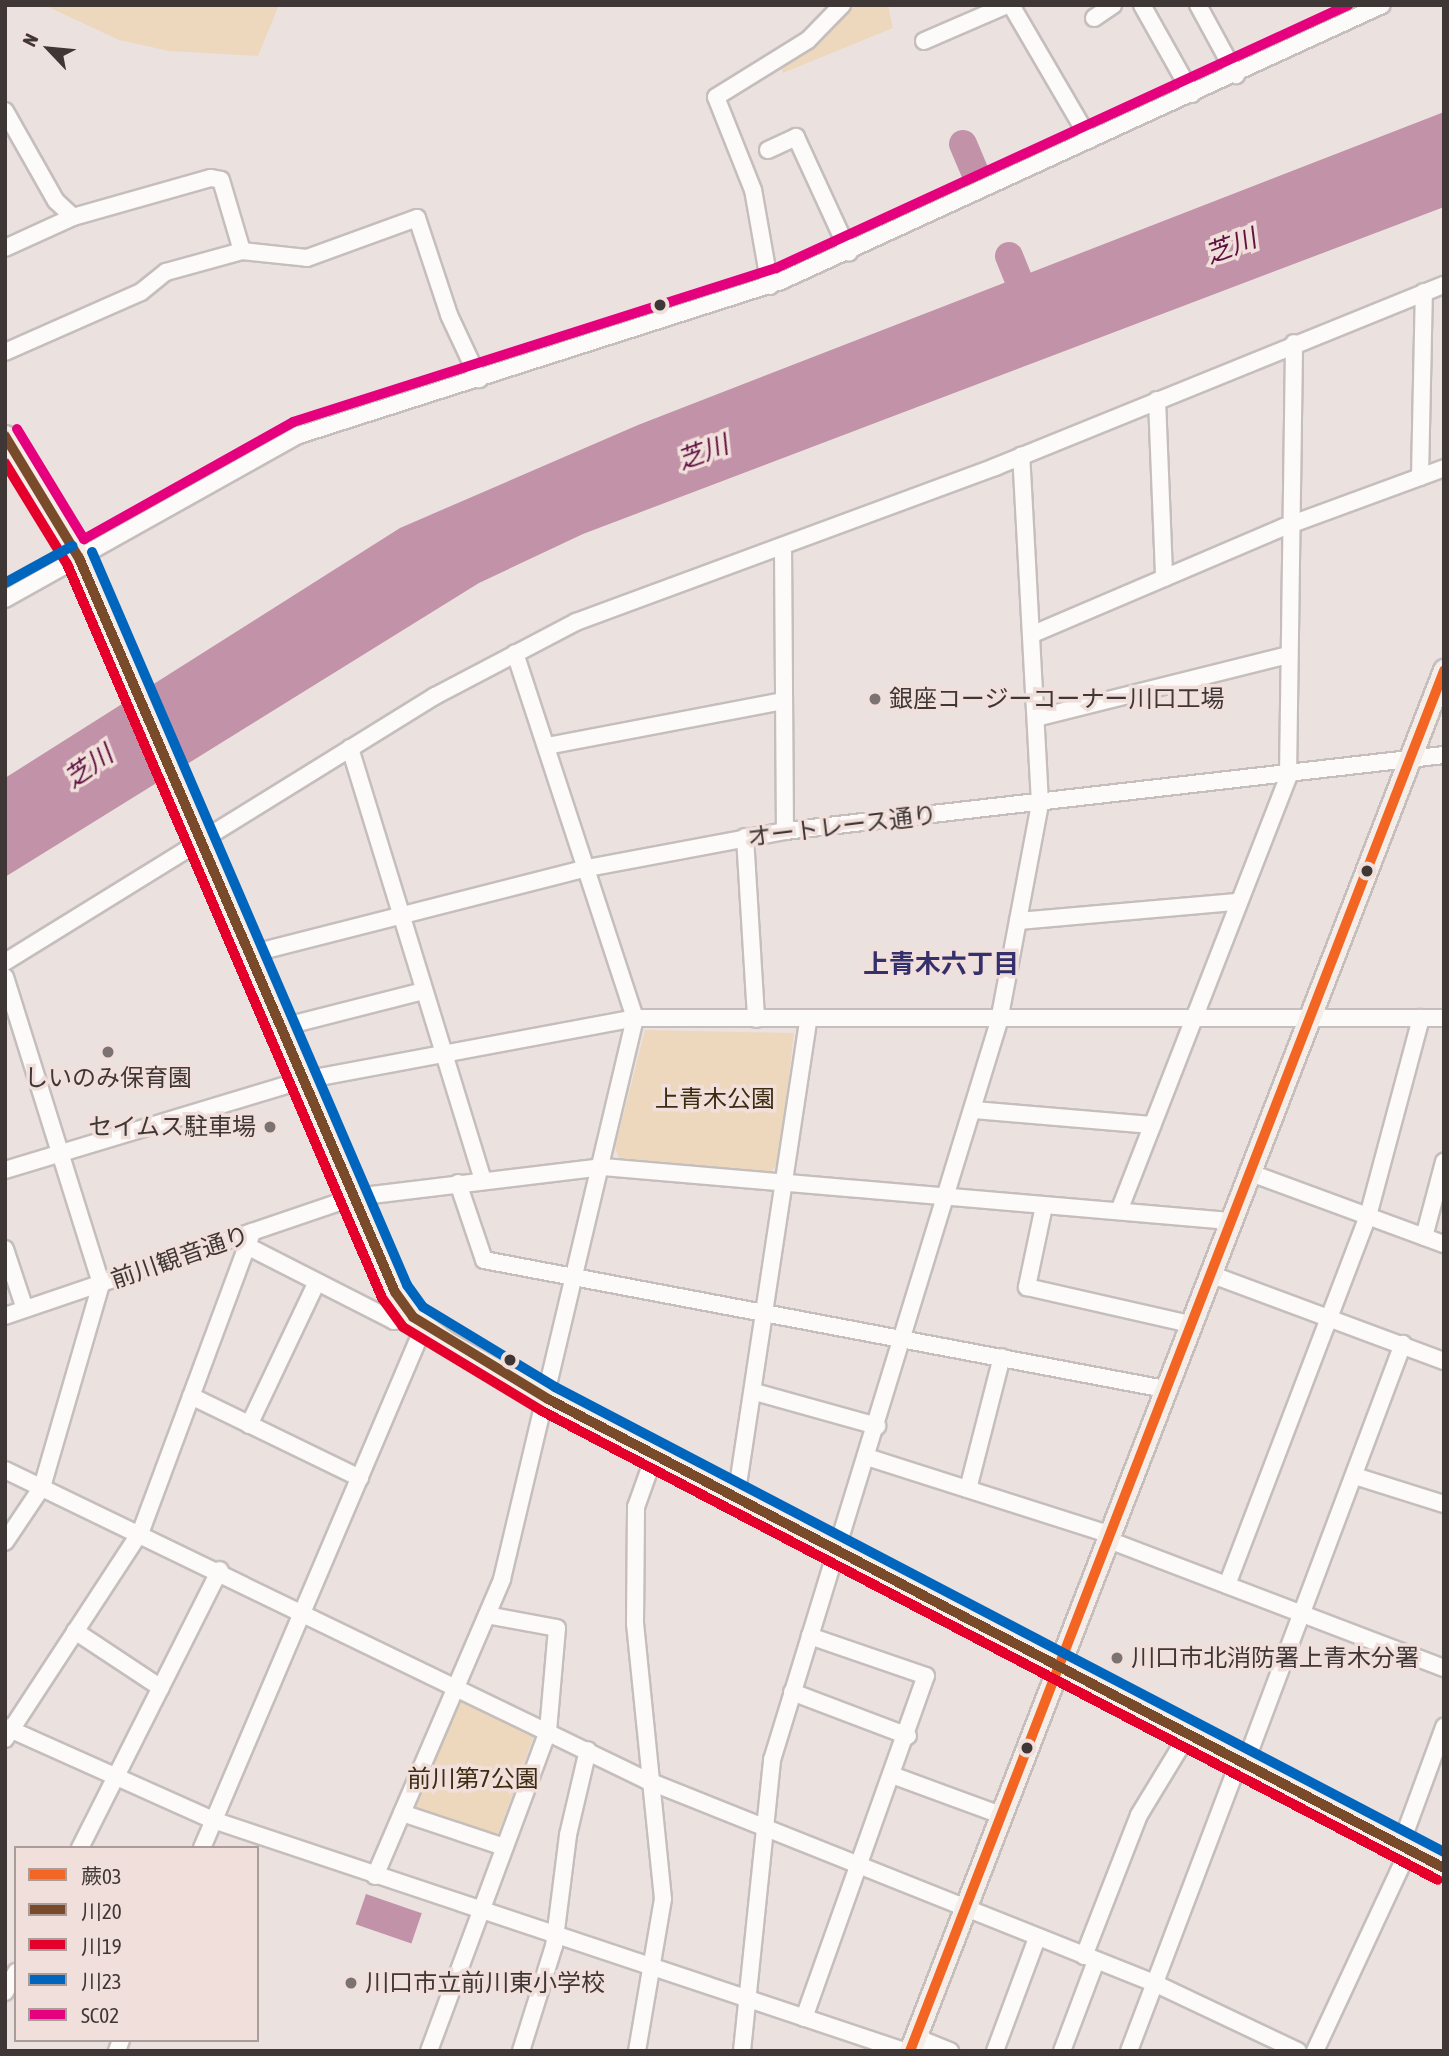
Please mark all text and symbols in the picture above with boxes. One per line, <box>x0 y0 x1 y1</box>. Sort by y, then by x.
north arrow <box>14 14 84 84</box>
text: N <box>18 30 42 50</box>
water label: 芝川 <box>1201 223 1261 271</box>
unlabelled marker <box>653 298 667 312</box>
water label: 芝川 <box>673 429 733 477</box>
place label: 銀座コージーコーナー川口工場 <box>889 685 1225 713</box>
marker: 銀座コージーコーナー川口工場 <box>867 691 883 707</box>
water label: 芝川 <box>59 739 119 795</box>
street label: オートレース通り <box>745 800 939 852</box>
unlabelled marker <box>1360 864 1374 878</box>
district label: 上青木六丁目 <box>863 949 1019 981</box>
marker: しいのみ保育園 <box>100 1044 116 1060</box>
place label: しいのみ保育園 <box>24 1064 192 1092</box>
park label: 上青木公園 <box>655 1085 775 1113</box>
place label: セイムス駐車場 <box>88 1113 256 1141</box>
marker: セイムス駐車場 <box>262 1119 278 1135</box>
street label: 前川観音通り <box>107 1220 253 1294</box>
unlabelled marker <box>503 1353 517 1367</box>
place label: 川口市北消防署上青木分署 <box>1131 1644 1419 1672</box>
marker: 川口市北消防署上青木分署 <box>1109 1650 1125 1666</box>
unlabelled marker <box>1020 1741 1034 1755</box>
park label: 前川第7公園 <box>407 1765 539 1793</box>
legend <box>14 1846 259 2042</box>
text: 蕨03 <box>81 1864 122 1888</box>
text: 川20 <box>81 1899 122 1923</box>
text: 川19 <box>81 1934 122 1958</box>
text: 川23 <box>81 1969 122 1993</box>
place label: 川口市立前川東小学校 <box>365 1969 605 1997</box>
marker: 川口市立前川東小学校 <box>343 1975 359 1991</box>
text: SC02 <box>81 2003 119 2027</box>

